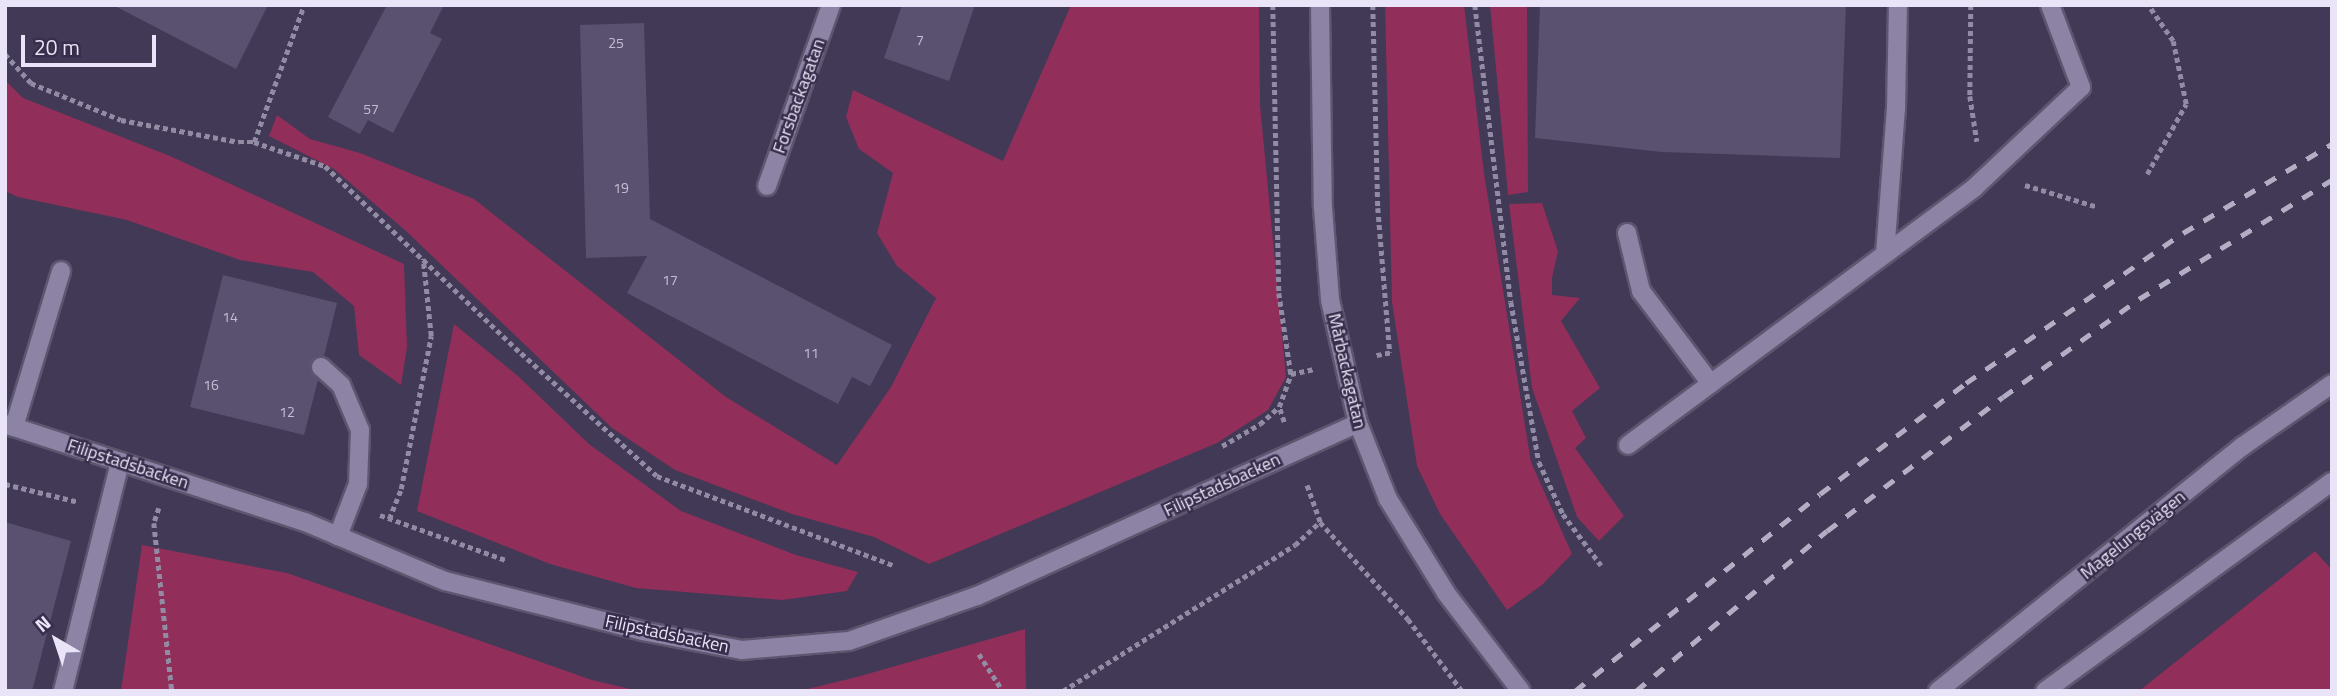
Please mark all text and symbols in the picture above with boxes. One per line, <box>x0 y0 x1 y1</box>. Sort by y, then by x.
scale bar <box>24 21 159 65</box>
text: 20 m <box>34 31 80 63</box>
house number: 7 <box>916 32 924 48</box>
house number: 25 <box>608 35 624 51</box>
street label: Forsbackagatan <box>768 36 830 156</box>
house number: 57 <box>363 101 379 117</box>
house number: 19 <box>613 180 629 196</box>
house number: 17 <box>662 272 678 288</box>
house number: 14 <box>222 309 238 325</box>
street label: Mårbackagatan <box>1323 311 1371 431</box>
house number: 11 <box>803 345 819 361</box>
house number: 16 <box>203 377 219 393</box>
house number: 12 <box>279 404 295 420</box>
street label: Filipstadsbacken <box>65 434 191 494</box>
street label: Filipstadsbacken <box>1160 449 1284 521</box>
street label: Magelungsvägen <box>2076 486 2190 584</box>
north arrow <box>21 605 91 675</box>
text: N <box>28 608 57 639</box>
street label: Filipstadsbacken <box>603 610 731 658</box>

